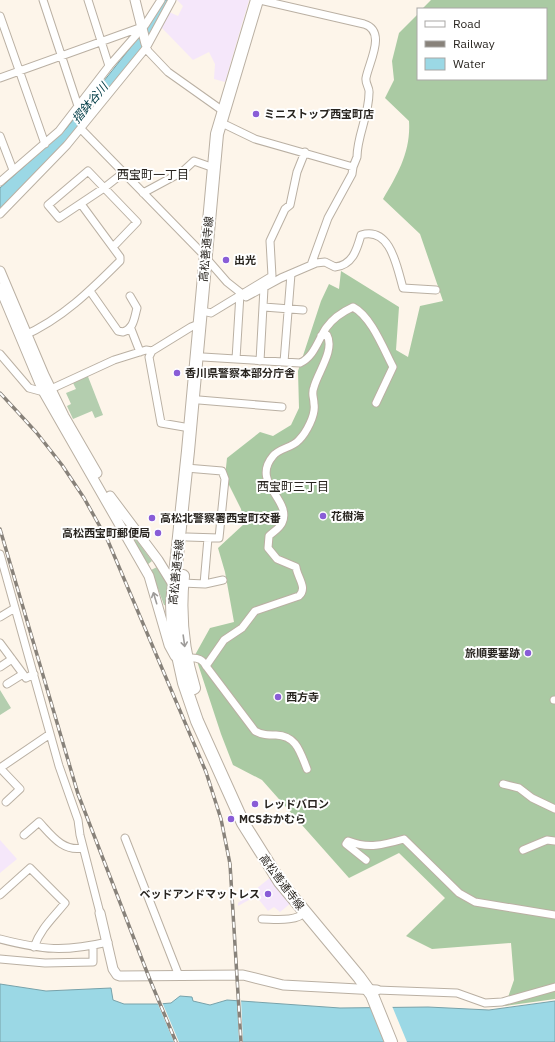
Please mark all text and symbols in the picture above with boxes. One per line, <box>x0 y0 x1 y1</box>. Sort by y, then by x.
legend <box>417 8 547 80</box>
text: Road <box>453 16 481 31</box>
text: Railway <box>453 36 495 51</box>
text: Water <box>453 56 486 71</box>
water label: 摺鉢谷川 <box>68 78 112 126</box>
place label: ミニストップ西宝町店 <box>264 107 374 121</box>
marker: ミニストップ西宝町店 <box>251 109 261 119</box>
district label: 西宝町一丁目 <box>117 167 189 182</box>
street label: 高松善通寺線 <box>196 216 216 282</box>
place label: 出光 <box>234 253 256 267</box>
marker: 出光 <box>221 255 231 265</box>
place label: 香川県警察本部分庁舎 <box>185 366 296 380</box>
marker: 香川県警察本部分庁舎 <box>172 368 182 378</box>
district label: 西宝町三丁目 <box>257 479 329 494</box>
place label: 花樹海 <box>331 509 364 523</box>
place label: 高松北警察署西宝町交番 <box>160 511 281 525</box>
marker: 花樹海 <box>318 511 328 521</box>
marker: 高松北警察署西宝町交番 <box>147 513 157 523</box>
place label: 高松西宝町郵便局 <box>62 526 150 540</box>
marker: 高松西宝町郵便局 <box>153 528 163 538</box>
street label: 高松善通寺線 <box>166 538 186 606</box>
one-way arrow <box>151 591 158 604</box>
one-way arrow <box>180 634 188 647</box>
place label: 旅順要塞跡 <box>465 646 520 660</box>
marker: 旅順要塞跡 <box>523 648 533 658</box>
place label: 西方寺 <box>286 690 319 704</box>
marker: 西方寺 <box>273 692 283 702</box>
place label: レッドバロン <box>263 797 329 811</box>
marker: レッドバロン <box>250 799 260 809</box>
place label: MCSおかむら <box>239 812 306 826</box>
marker: MCSおかむら <box>226 814 236 824</box>
street label: 高松善通寺線 <box>257 851 307 913</box>
place label: ベッドアンドマットレス <box>139 887 260 901</box>
marker: ベッドアンドマットレス <box>263 889 273 899</box>

